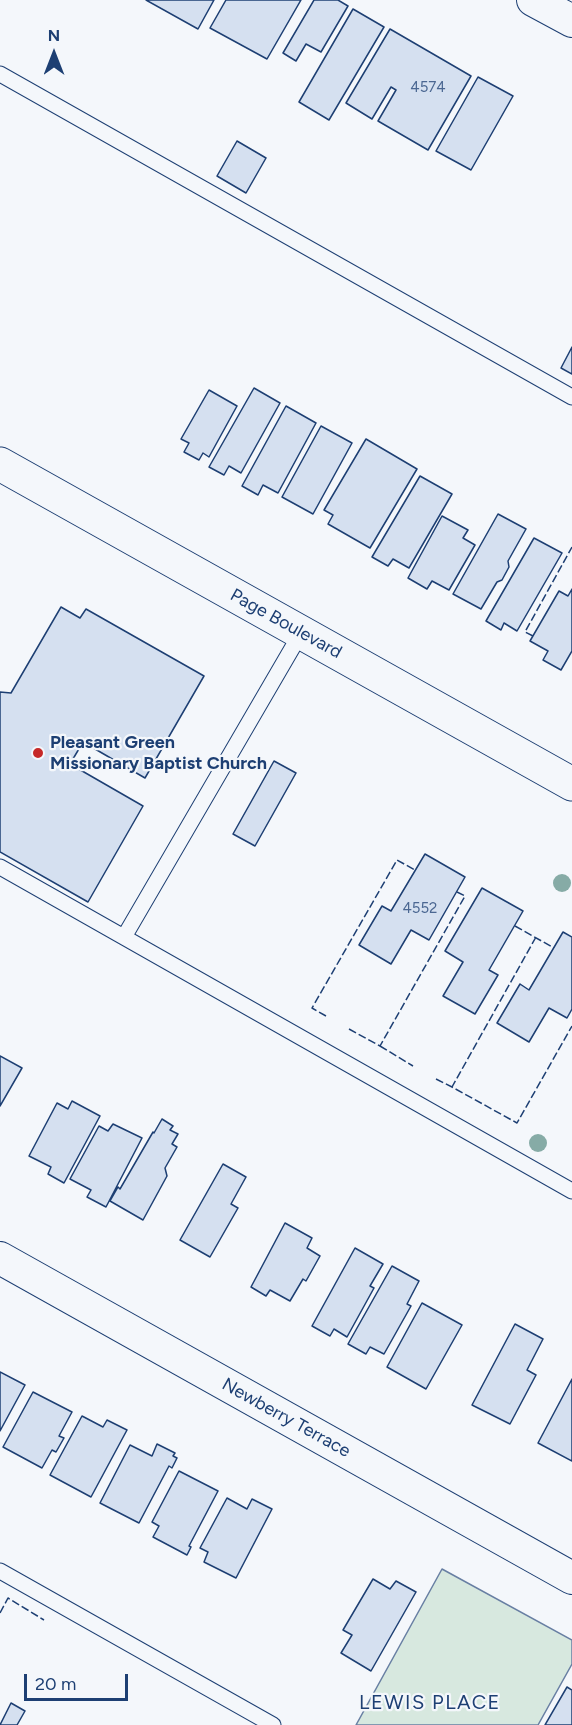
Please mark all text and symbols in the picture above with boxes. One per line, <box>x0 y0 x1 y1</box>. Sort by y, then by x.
north arrow <box>24 24 84 84</box>
text: N <box>48 26 60 45</box>
house number: 4574 <box>410 79 446 97</box>
street label: Page Boulevard <box>226 584 346 664</box>
place label: Pleasant Green Missionary Baptist Church <box>50 732 267 774</box>
marker: Pleasant Green Missionary Baptist Church <box>31 746 45 760</box>
house number: 4552 <box>403 900 437 918</box>
street label: Newberry Terrace <box>218 1374 354 1462</box>
scale bar <box>27 1662 130 1700</box>
text: 20 m <box>35 1673 76 1695</box>
district label: LEWIS PLACE <box>359 1691 501 1715</box>

